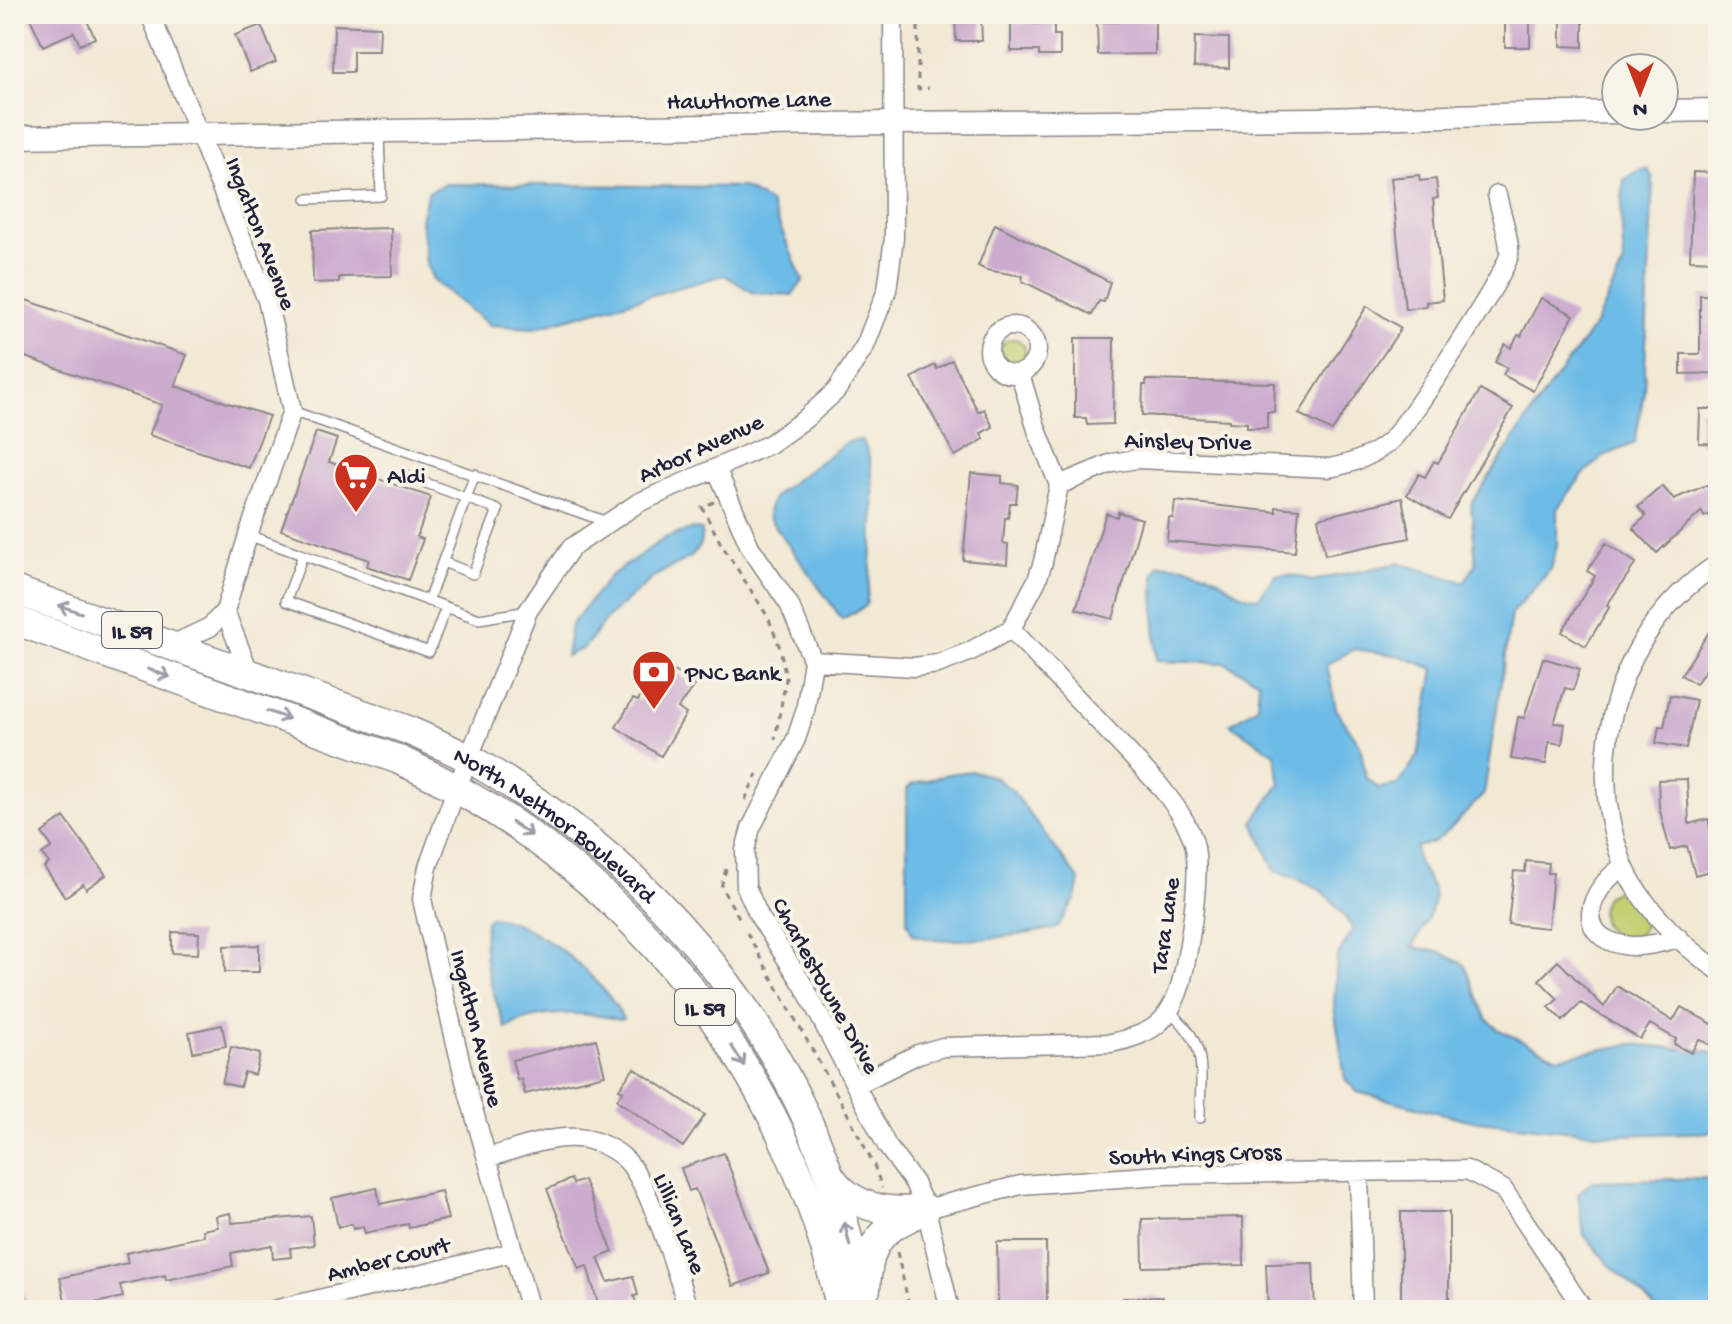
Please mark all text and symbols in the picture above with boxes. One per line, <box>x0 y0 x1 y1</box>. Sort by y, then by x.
north arrow <box>1600 52 1680 132</box>
street label: Hawthorne Lane <box>667 87 832 118</box>
text: N <box>1633 95 1647 121</box>
street label: Ingalton Avenue <box>216 154 301 315</box>
street label: Arbor Avenue <box>635 408 769 492</box>
street label: Ainsley Drive <box>1124 428 1252 459</box>
supermarket icon: Aldi <box>332 451 380 514</box>
place label: Aldi <box>387 464 426 493</box>
one-way arrow <box>58 600 83 615</box>
road number: IL 59 <box>102 612 162 648</box>
bank icon: PNC Bank <box>630 648 678 711</box>
place label: PNC Bank <box>684 661 783 690</box>
one-way arrow <box>147 667 171 681</box>
one-way arrow <box>265 709 290 723</box>
street label: North Neltnor Boulevard <box>448 742 662 912</box>
one-way arrow <box>511 821 533 837</box>
street label: Tara Lane <box>1146 875 1189 977</box>
street label: Charlestowne Drive <box>764 894 885 1080</box>
street label: Ingalton Avenue <box>441 947 508 1111</box>
road number: IL 59 <box>675 989 735 1025</box>
one-way arrow <box>730 1044 746 1067</box>
street label: South Kings Cross <box>1108 1139 1283 1174</box>
street label: Lillian Lane <box>644 1170 711 1279</box>
one-way arrow <box>838 1221 853 1247</box>
street label: Amber Court <box>324 1232 455 1291</box>

